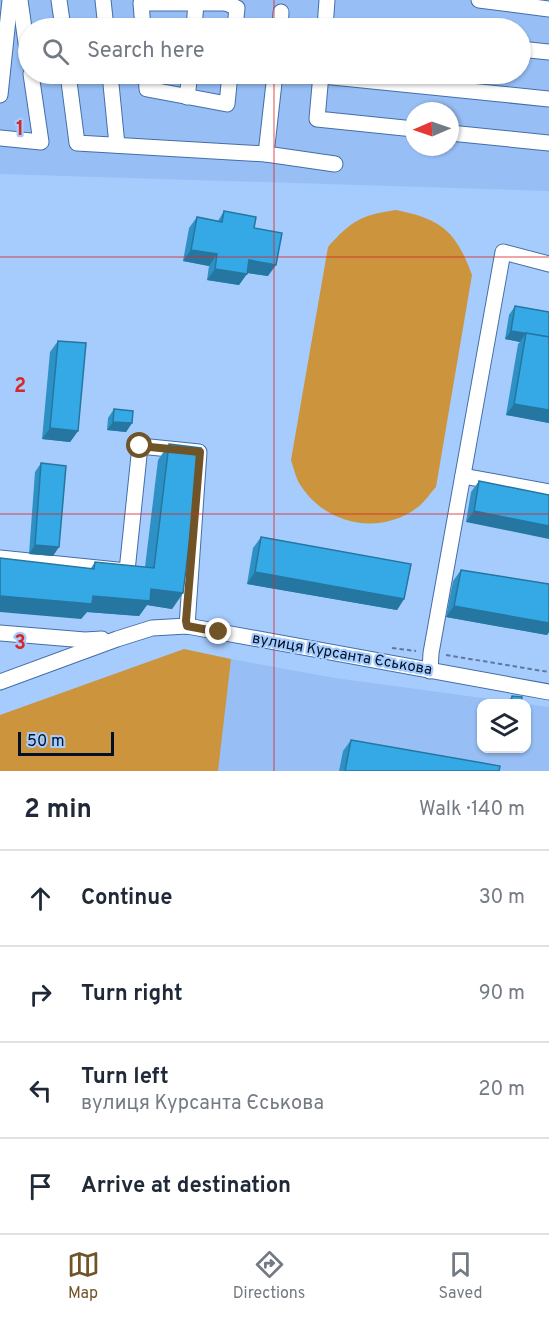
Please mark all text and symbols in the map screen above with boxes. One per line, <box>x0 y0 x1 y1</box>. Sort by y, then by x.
search box <box>18 18 531 84</box>
icon: search <box>39 35 72 68</box>
text: Search here <box>87 38 205 65</box>
north arrow <box>405 102 459 156</box>
text: 1 <box>16 117 24 143</box>
text: 2 <box>14 374 26 400</box>
route start <box>126 432 152 458</box>
route end <box>205 618 231 644</box>
street label: вулиця Курсанта Єськова <box>251 630 433 680</box>
text: 3 <box>14 631 26 657</box>
map controls <box>477 699 531 753</box>
button: layers <box>477 699 531 753</box>
scale bar <box>18 729 114 756</box>
text: 50 m <box>27 732 65 752</box>
text: 2 min <box>24 794 92 827</box>
text: Walk · 140 m <box>419 797 525 823</box>
icon: ahead <box>24 882 57 915</box>
text: Continue <box>81 885 172 912</box>
text: 30 m <box>479 885 525 911</box>
icon: right <box>24 978 57 1011</box>
text: Turn right <box>81 981 183 1008</box>
text: 90 m <box>479 981 525 1007</box>
text: Turn left <box>81 1064 169 1091</box>
icon: left <box>24 1074 57 1107</box>
text: 20 m <box>478 1077 525 1103</box>
text: вулиця Курсанта Єськова <box>81 1091 324 1117</box>
icon: arrive <box>24 1170 57 1203</box>
text: Arrive at destination <box>81 1173 291 1200</box>
tab: Map <box>67 1248 100 1304</box>
tab: Directions <box>233 1248 305 1304</box>
tab: Saved <box>438 1248 482 1304</box>

